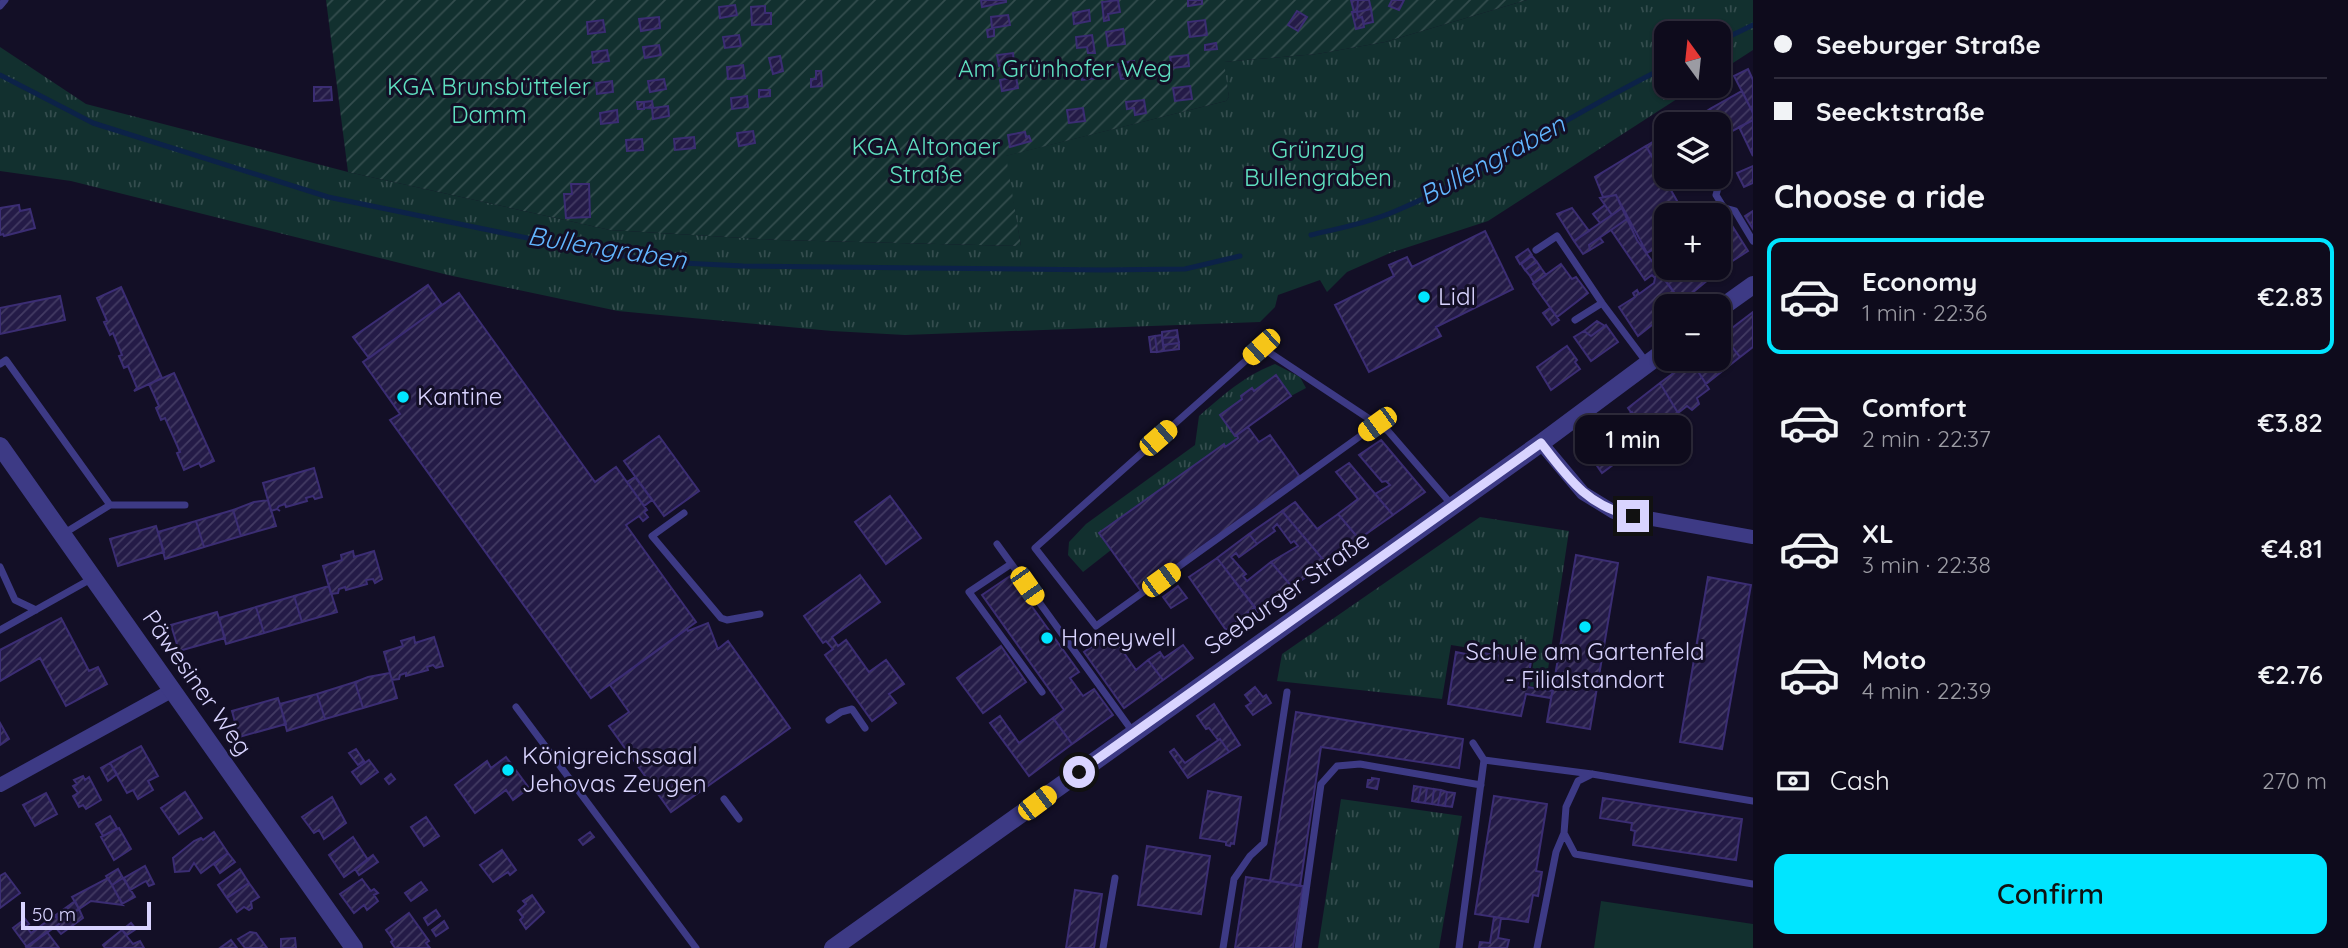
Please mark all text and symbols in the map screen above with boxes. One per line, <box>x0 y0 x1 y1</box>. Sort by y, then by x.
north arrow <box>1654 21 1731 98</box>
map controls <box>1654 21 1731 371</box>
text: Seeburger Straße <box>1816 28 2041 61</box>
park label: Am Grünhofer Weg <box>958 53 1172 83</box>
park label: KGA Brunsbütteler Damm <box>387 71 591 129</box>
text: Seecktstraße <box>1816 95 1985 128</box>
water label: Bullengraben <box>1413 107 1571 212</box>
button: layers <box>1654 112 1731 189</box>
park label: KGA Altonaer Straße <box>852 131 1000 189</box>
park label: Grünzug Bullengraben <box>1244 134 1392 192</box>
text: Choose a ride <box>1774 176 1986 216</box>
button: + <box>1654 203 1731 280</box>
water label: Bullengraben <box>525 219 690 276</box>
icon: car <box>1778 265 1841 328</box>
text: Economy <box>1862 265 1977 298</box>
text: €2.83 <box>2258 280 2323 313</box>
place label: Lidl <box>1438 281 1476 311</box>
marker: Lidl <box>1416 289 1432 305</box>
button: − <box>1654 294 1731 371</box>
text: 1 min · 22:36 <box>1862 298 1987 327</box>
car <box>1239 325 1284 369</box>
place label: Kantine <box>417 381 502 411</box>
marker: Kantine <box>395 389 411 405</box>
icon: car <box>1778 391 1841 454</box>
text: Comfort <box>1862 391 1967 424</box>
car <box>1354 403 1401 445</box>
text: €3.82 <box>2258 406 2323 439</box>
callout: 1 min <box>1575 414 1691 463</box>
car <box>1136 416 1181 460</box>
text: 2 min · 22:37 <box>1862 424 1991 453</box>
text: 1 min <box>1605 425 1661 454</box>
route end <box>1617 500 1649 532</box>
icon: car <box>1778 517 1841 580</box>
text: XL <box>1862 517 1894 550</box>
street label: Seeburger Straße <box>1198 524 1375 660</box>
text: €4.81 <box>2262 532 2323 565</box>
text: 3 min · 22:38 <box>1862 550 1991 579</box>
car <box>1138 559 1185 601</box>
car <box>1007 563 1048 609</box>
street label: Päwesiner Weg <box>136 604 259 761</box>
marker: Schule am Gartenfeld - Filialstandort <box>1577 619 1593 635</box>
place label: Honeywell <box>1061 622 1176 652</box>
marker: Honeywell <box>1039 630 1055 646</box>
place label: Schule am Gartenfeld - Filialstandort <box>1466 636 1704 694</box>
icon: car <box>1778 643 1841 706</box>
text: Moto <box>1862 643 1926 676</box>
text: €2.76 <box>2258 658 2323 691</box>
text: 4 min · 22:39 <box>1862 676 1991 705</box>
place label: Königreichssaal Jehovas Zeugen <box>522 740 707 798</box>
route start <box>1063 756 1095 788</box>
marker: Königreichssaal Jehovas Zeugen <box>500 762 516 778</box>
icon: cash <box>1774 762 1812 800</box>
text: Cash <box>1830 764 1890 797</box>
text: 270 m <box>2262 766 2327 795</box>
car <box>1014 782 1061 824</box>
button: Confirm <box>1774 854 2327 934</box>
scale bar <box>21 899 150 931</box>
text: 50 m <box>32 902 76 926</box>

